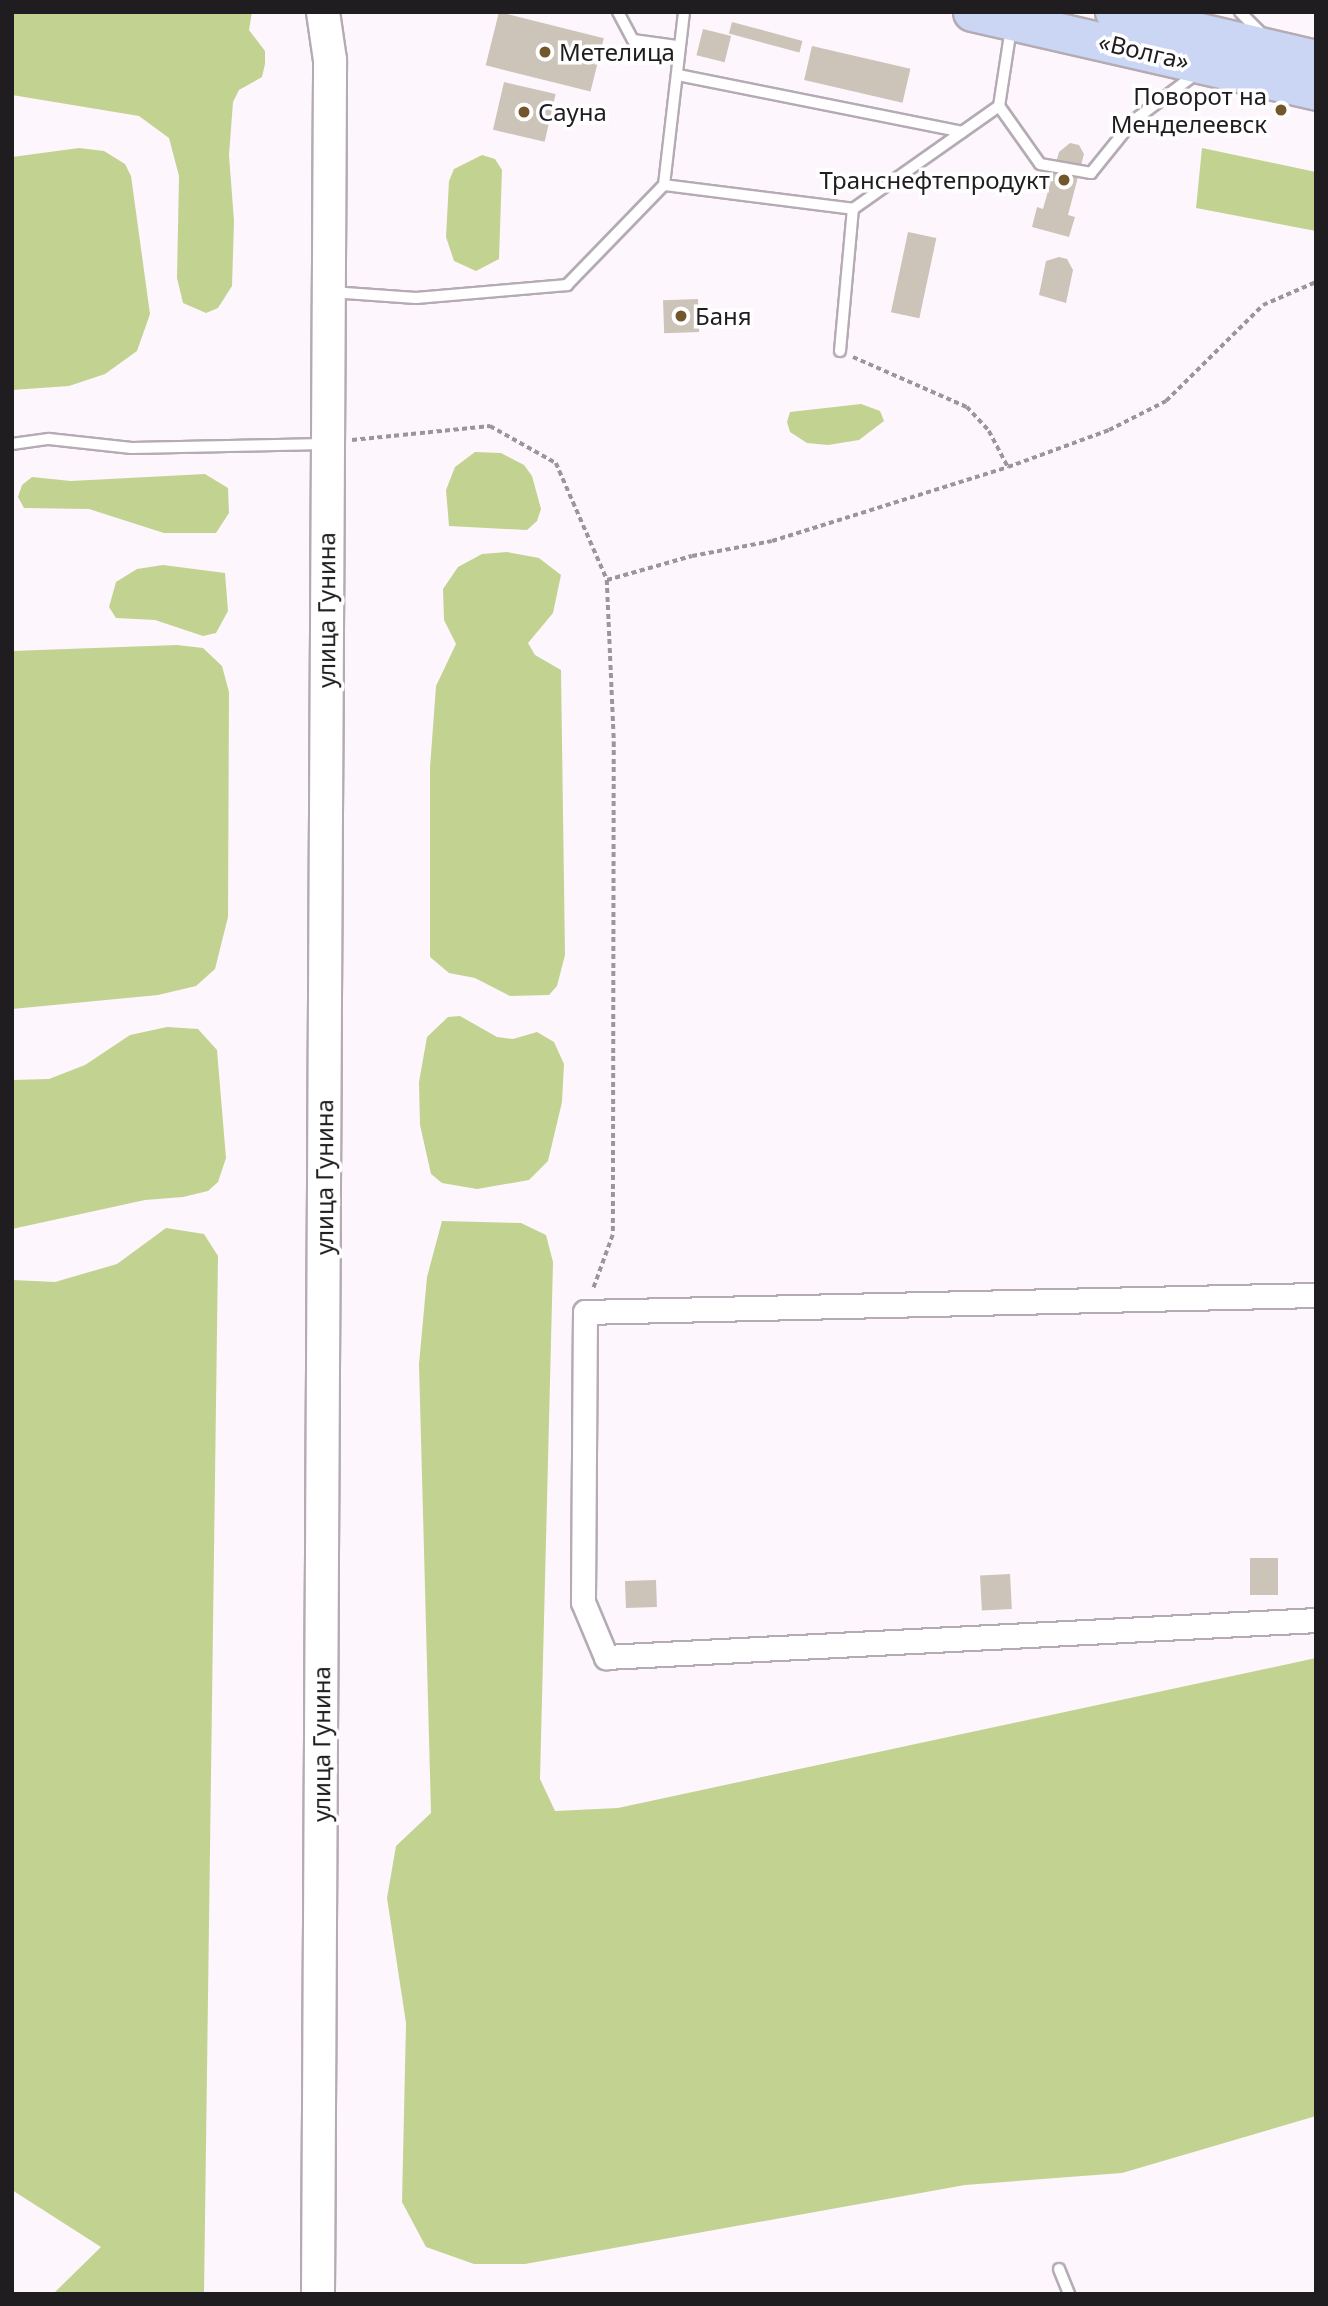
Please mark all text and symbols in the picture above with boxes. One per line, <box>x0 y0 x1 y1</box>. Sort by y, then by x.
street label: «Волга» <box>1096 27 1192 75</box>
place label: Метелица <box>559 38 675 66</box>
marker: Метелица <box>537 44 553 60</box>
place label: Поворот на Менделеевск <box>1111 82 1267 138</box>
place label: Сауна <box>538 98 607 126</box>
marker: Поворот на Менделеевск <box>1273 102 1289 118</box>
marker: Сауна <box>516 104 532 120</box>
place label: Транснефтепродукт <box>819 166 1050 194</box>
marker: Транснефтепродукт <box>1056 172 1072 188</box>
place label: Баня <box>695 302 752 330</box>
marker: Баня <box>673 308 689 324</box>
street label: улица Гунина <box>312 532 340 688</box>
street label: улица Гунина <box>310 1099 338 1255</box>
street label: улица Гунина <box>307 1666 335 1822</box>

